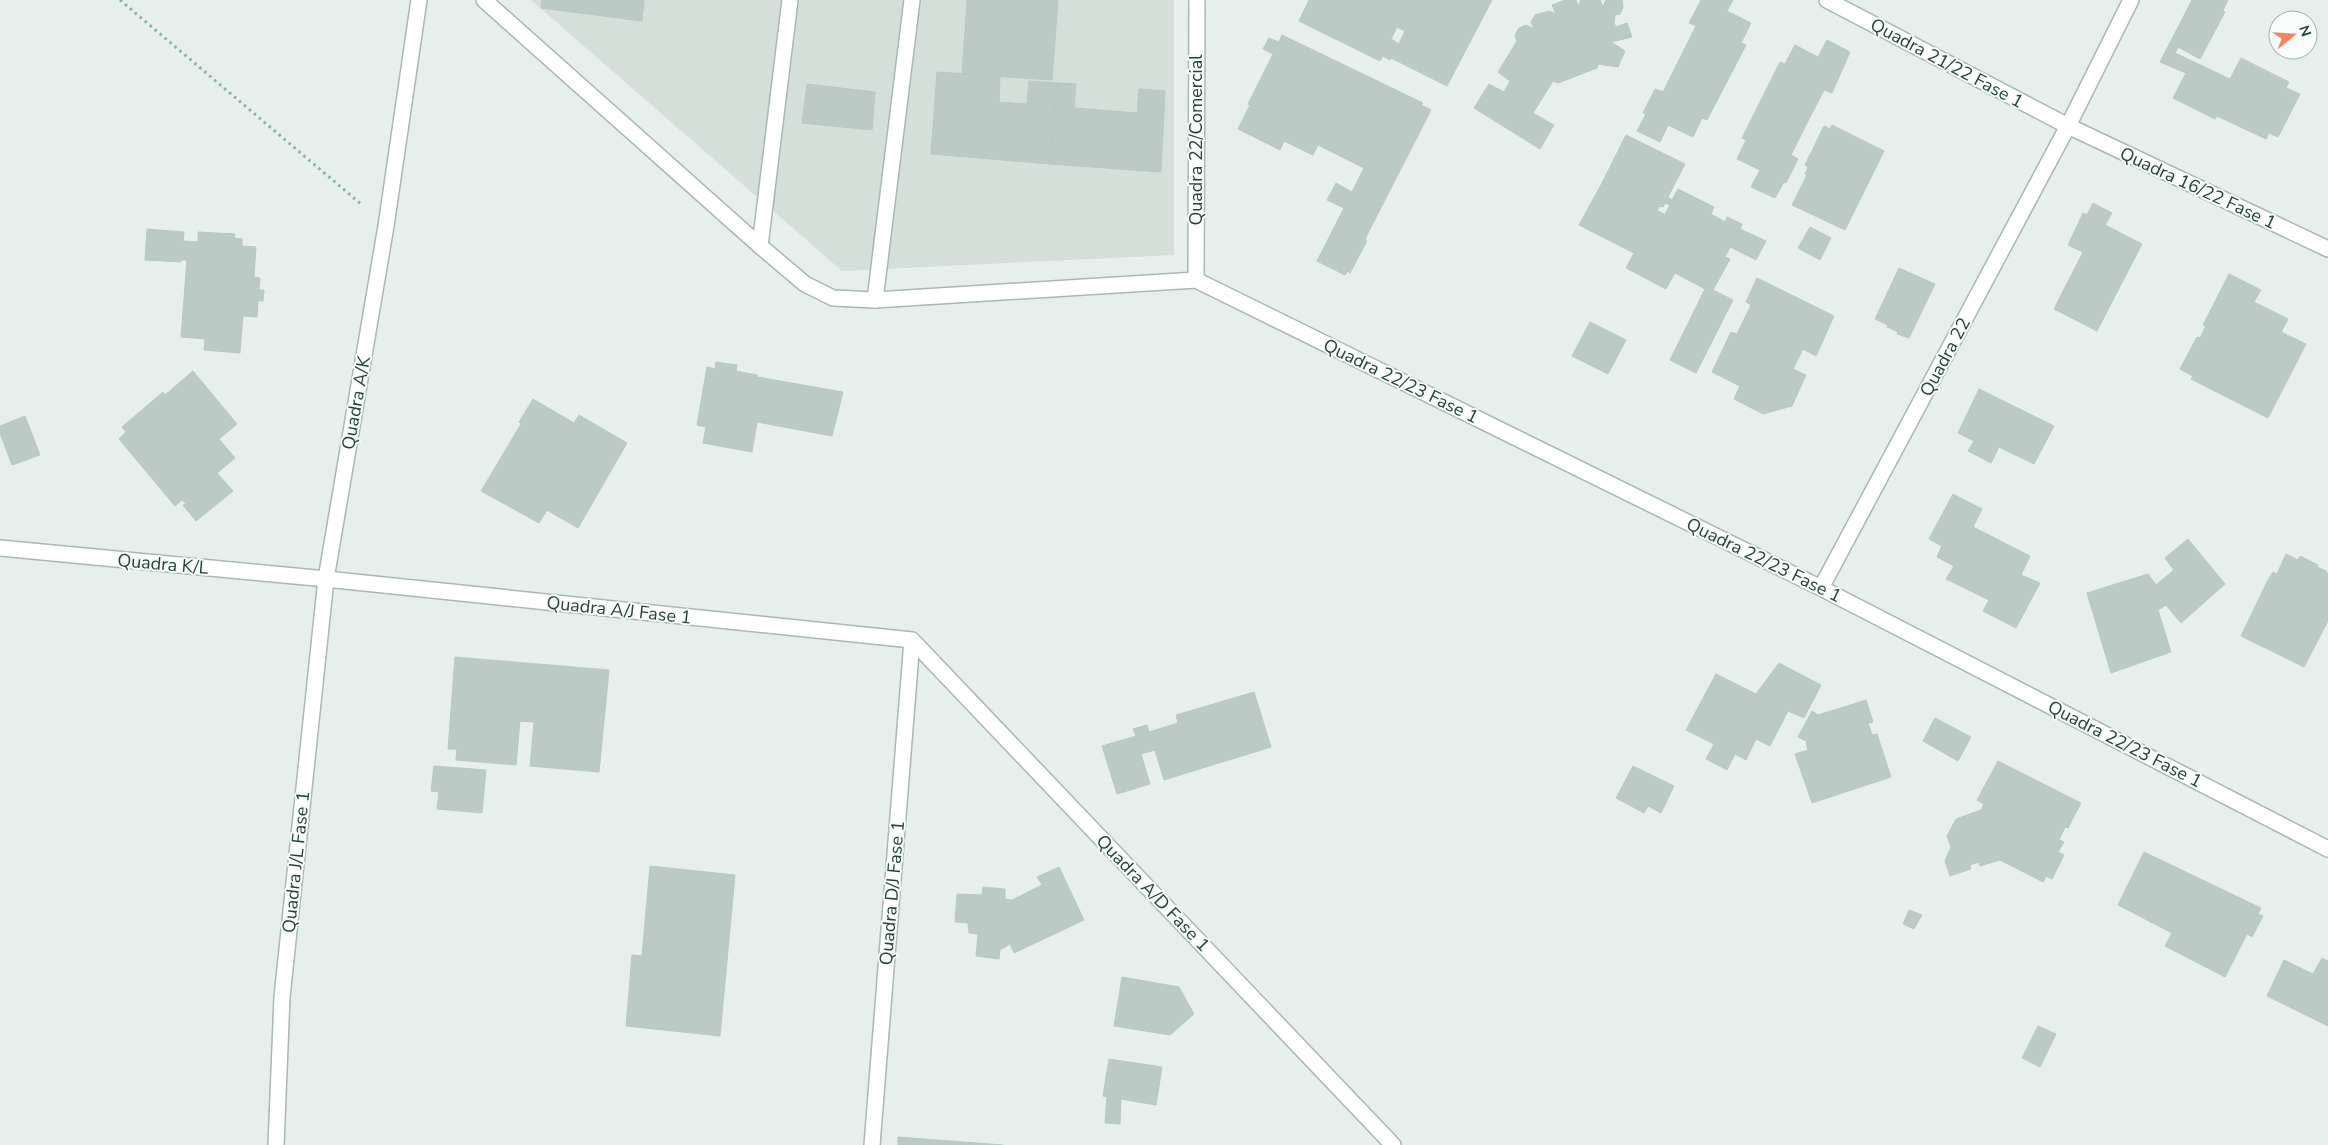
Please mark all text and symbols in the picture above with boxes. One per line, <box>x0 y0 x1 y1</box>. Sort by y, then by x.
north arrow <box>2268 10 2318 60</box>
street label: Quadra 21/22 Fase 1 <box>1866 12 2028 114</box>
text: N <box>2294 23 2316 39</box>
street label: Quadra 22/Comercial <box>1184 54 1208 226</box>
street label: Quadra 16/22 Fase 1 <box>2116 141 2280 235</box>
street label: Quadra 22 <box>1914 313 1976 401</box>
street label: Quadra 22/23 Fase 1 <box>1319 333 1483 429</box>
street label: Quadra A/K <box>336 354 376 452</box>
street label: Quadra 22/23 Fase 1 <box>1682 512 1846 608</box>
street label: Quadra K/L <box>116 548 210 580</box>
street label: Quadra A/J Fase 1 <box>545 590 693 630</box>
street label: Quadra 22/23 Fase 1 <box>2044 695 2206 793</box>
street label: Quadra J/L Fase 1 <box>277 790 315 934</box>
street label: Quadra D/J Fase 1 <box>874 820 910 966</box>
street label: Quadra A/D Fase 1 <box>1091 829 1215 957</box>

